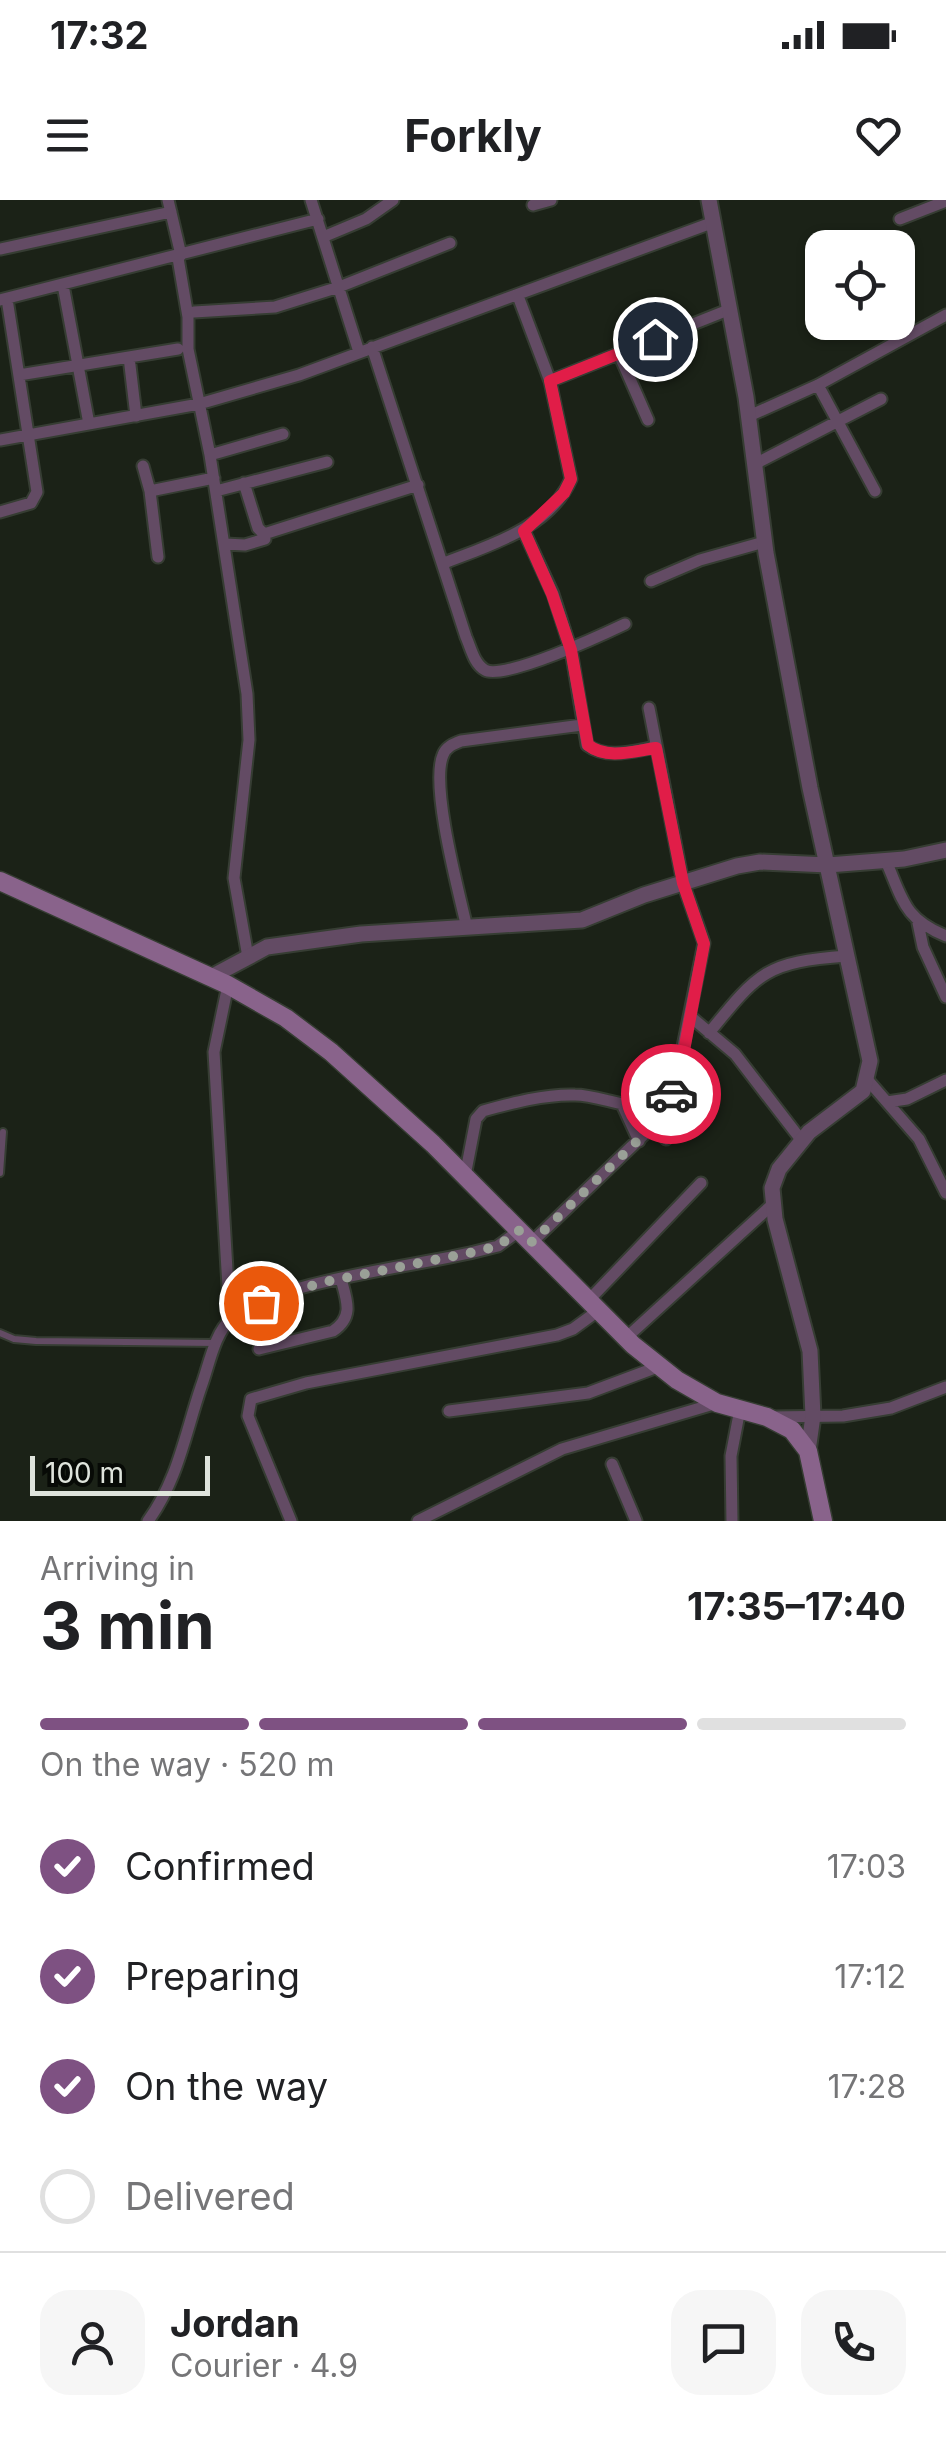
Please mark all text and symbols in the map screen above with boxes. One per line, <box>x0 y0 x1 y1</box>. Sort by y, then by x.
text: 17:32 <box>50 12 148 58</box>
icon: menu <box>40 108 95 163</box>
text: Forkly <box>404 108 542 163</box>
icon: heart <box>851 108 906 163</box>
map controls <box>805 230 915 340</box>
button: locate <box>805 230 915 340</box>
pin <box>613 297 698 382</box>
icon: home <box>628 312 683 367</box>
courier <box>621 1044 721 1144</box>
icon: car <box>644 1067 699 1122</box>
pin <box>219 1261 304 1346</box>
icon: bag <box>234 1276 289 1331</box>
scale bar <box>30 1451 210 1496</box>
text: 100 m <box>45 1456 124 1490</box>
text: Arriving in <box>40 1549 195 1588</box>
text: 17:35–17:40 <box>687 1583 906 1629</box>
text: 3 min <box>40 1586 215 1665</box>
text: On the way · 520 m <box>40 1745 335 1784</box>
icon: check <box>40 1839 95 1894</box>
text: Confirmed <box>125 1843 315 1889</box>
text: 17:03 <box>827 1847 906 1886</box>
icon: check <box>40 1949 95 2004</box>
text: Preparing <box>125 1953 300 1999</box>
text: 17:12 <box>834 1957 906 1996</box>
icon: check <box>40 2059 95 2114</box>
text: On the way <box>125 2063 328 2109</box>
text: 17:28 <box>827 2067 906 2106</box>
text: Delivered <box>125 2173 295 2219</box>
button: person <box>40 2290 145 2395</box>
button: chat <box>671 2290 776 2395</box>
button: phone <box>801 2290 906 2395</box>
text: Jordan <box>170 2300 300 2346</box>
text: Courier · 4.9 <box>170 2346 358 2385</box>

